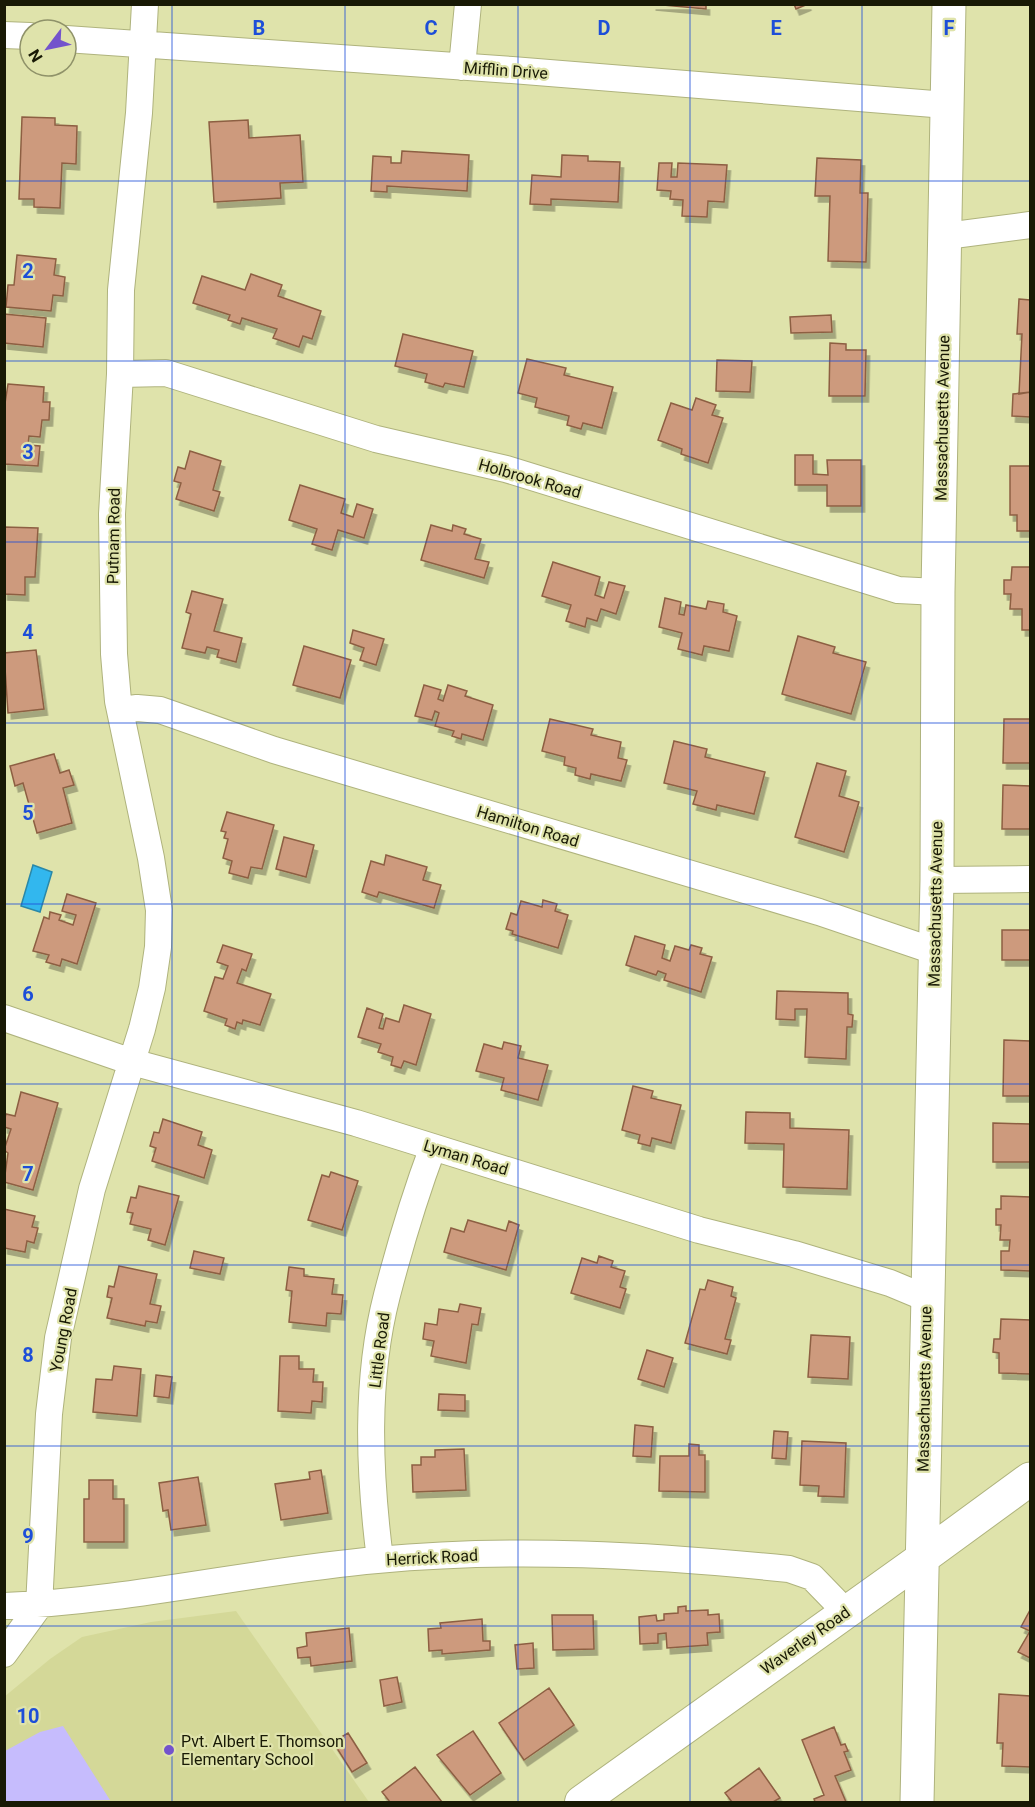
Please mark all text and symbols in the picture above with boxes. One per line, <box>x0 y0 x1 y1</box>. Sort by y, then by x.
text: B <box>253 16 265 40</box>
text: C <box>424 16 438 40</box>
text: D <box>598 16 611 40</box>
text: E <box>770 16 782 40</box>
text: F <box>944 16 955 40</box>
north arrow <box>18 18 78 78</box>
text: N <box>25 46 47 66</box>
street label: Mifflin Drive <box>463 58 549 83</box>
text: 2 <box>22 259 34 283</box>
street label: Massachusetts Avenue <box>932 335 953 501</box>
text: 3 <box>22 440 34 464</box>
street label: Holbrook Road <box>476 455 583 502</box>
street label: Putnam Road <box>103 488 124 584</box>
text: 4 <box>22 620 34 644</box>
text: 5 <box>22 801 34 825</box>
street label: Hamilton Road <box>475 802 581 851</box>
street label: Massachusetts Avenue <box>925 821 946 987</box>
text: 6 <box>22 982 34 1006</box>
street label: Lyman Road <box>421 1136 510 1179</box>
text: 7 <box>22 1162 34 1186</box>
street label: Young Road <box>46 1286 81 1374</box>
street label: Massachusetts Avenue <box>914 1306 935 1472</box>
street label: Little Road <box>365 1311 394 1389</box>
text: 8 <box>22 1343 34 1367</box>
text: 9 <box>22 1524 34 1548</box>
street label: Herrick Road <box>386 1546 478 1569</box>
street label: Waverley Road <box>757 1603 854 1678</box>
text: 10 <box>17 1704 39 1728</box>
place label: Pvt. Albert E. Thomson Elementary School <box>181 1732 344 1769</box>
marker: Pvt. Albert E. Thomson Elementary School <box>162 1743 176 1757</box>

